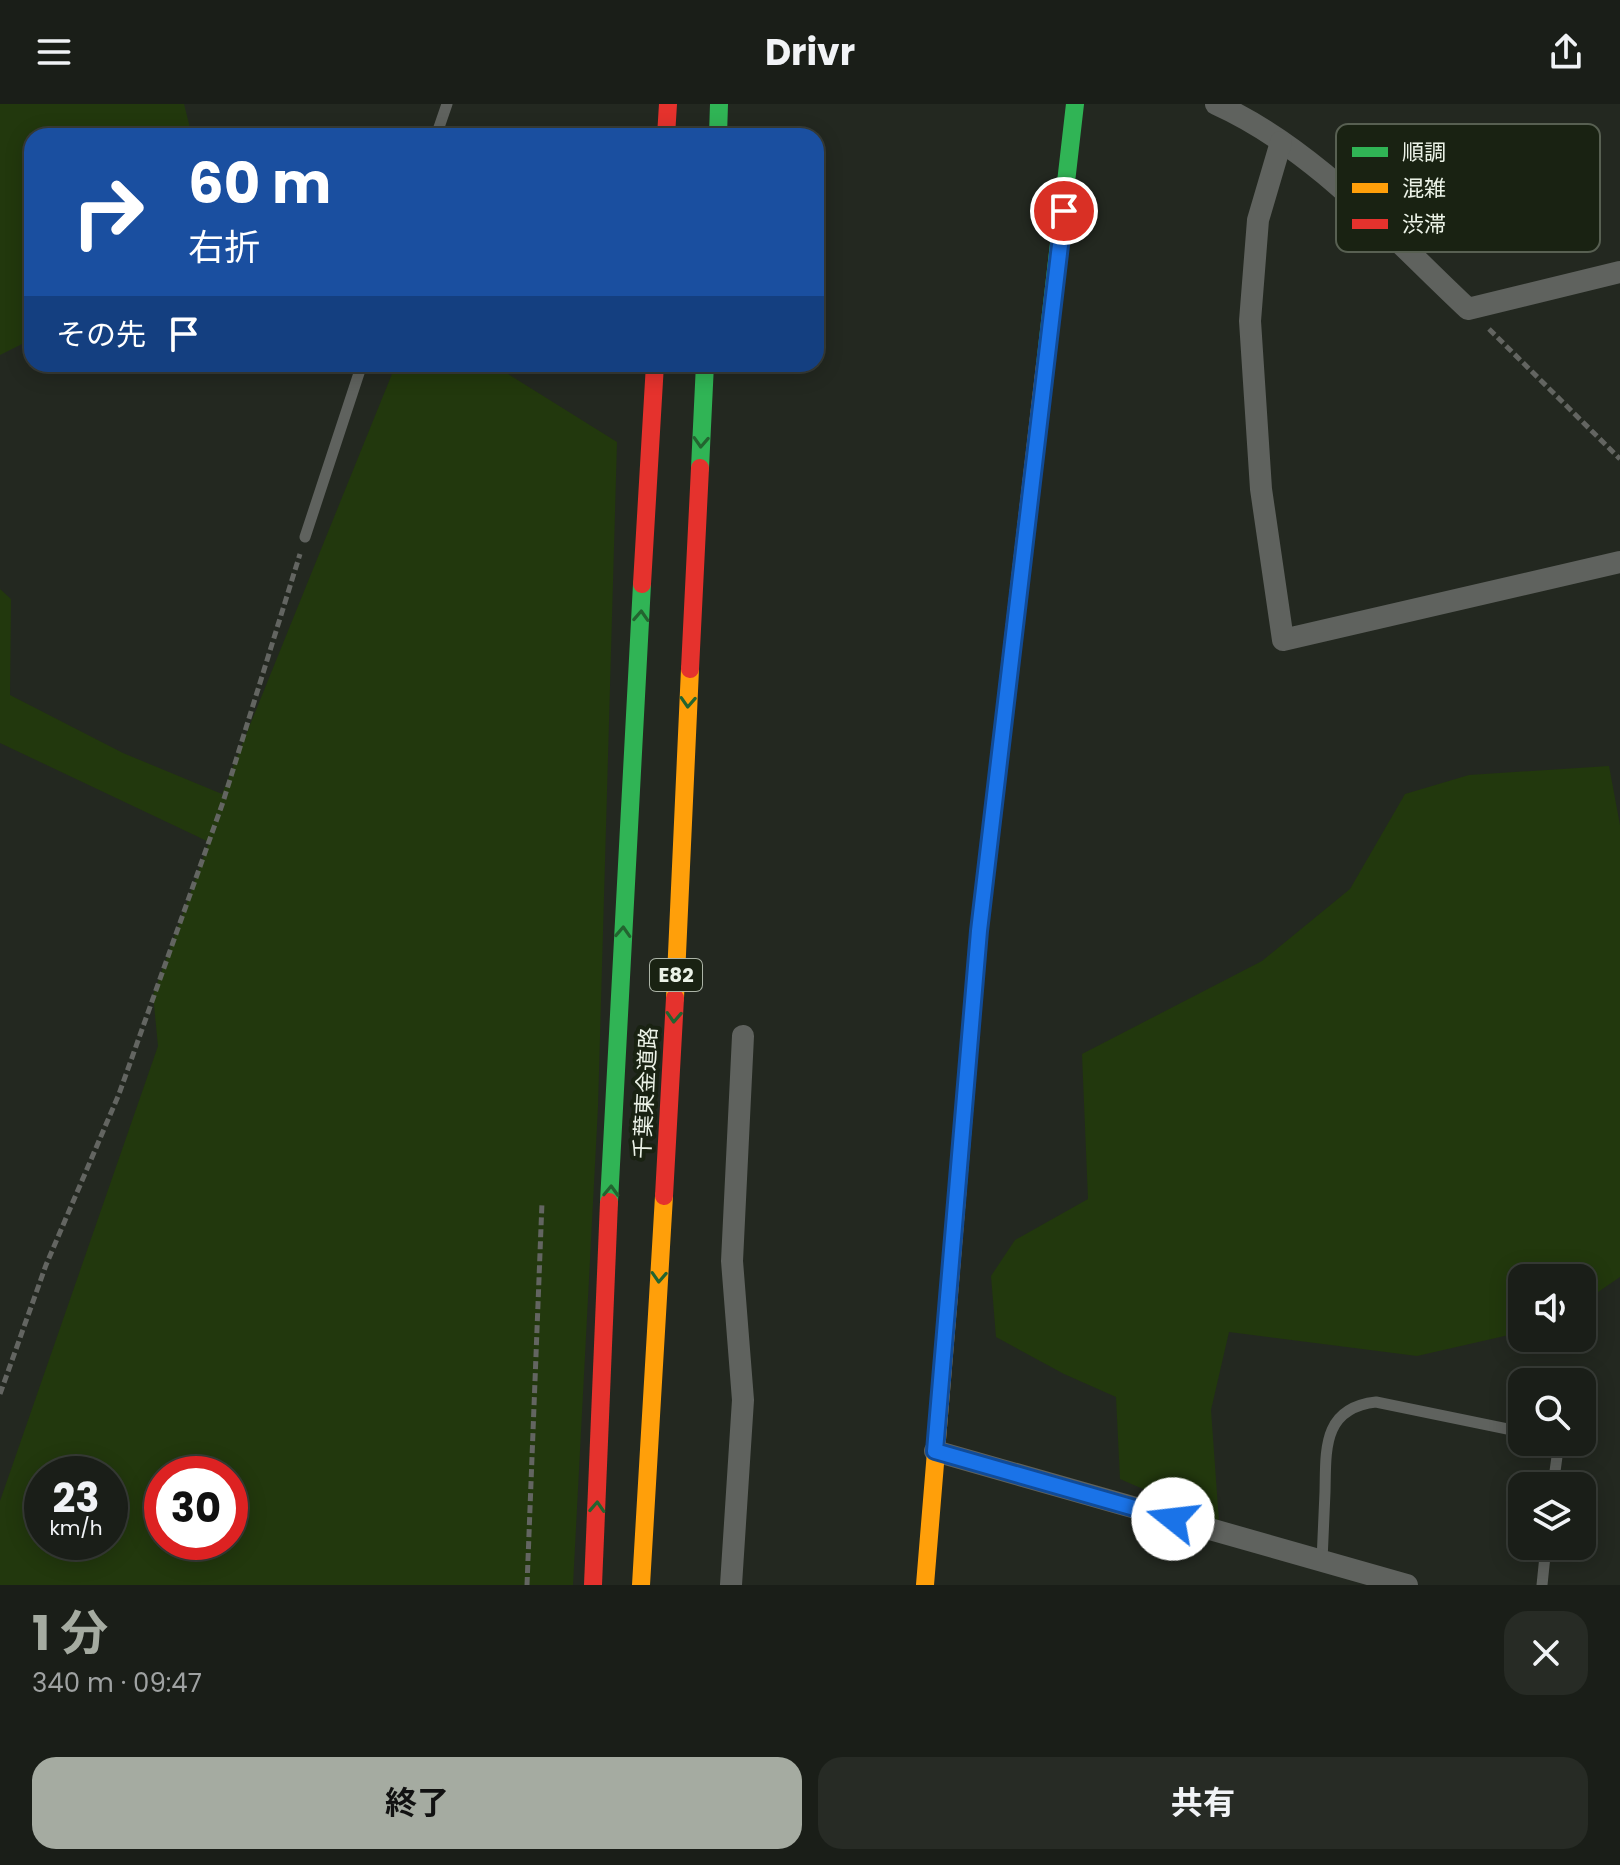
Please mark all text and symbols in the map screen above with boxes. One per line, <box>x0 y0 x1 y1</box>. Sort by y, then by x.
text: Drivr <box>765 27 855 78</box>
icon: menu <box>32 30 76 74</box>
icon: share <box>1544 30 1588 74</box>
legend <box>1336 124 1600 252</box>
text: 順調 <box>1402 137 1446 168</box>
text: 60 m <box>188 144 331 223</box>
icon: right <box>56 160 160 264</box>
text: 混雑 <box>1402 173 1446 204</box>
pin <box>1030 177 1098 245</box>
icon: arrive <box>1042 189 1086 233</box>
text: 渋滞 <box>1402 209 1446 240</box>
text: 右折 <box>188 222 260 273</box>
icon: arrive <box>162 312 206 356</box>
text: その先 <box>56 313 146 356</box>
one-way arrow <box>692 436 709 449</box>
one-way arrow <box>632 609 649 622</box>
one-way arrow <box>680 696 697 709</box>
one-way arrow <box>614 925 631 938</box>
road number: E82 <box>650 959 702 991</box>
one-way arrow <box>665 1011 682 1024</box>
street label: 千葉東金道路 <box>627 1026 664 1160</box>
one-way arrow <box>602 1184 619 1197</box>
map controls <box>1508 1264 1596 1560</box>
button: sound <box>1508 1264 1596 1352</box>
one-way arrow <box>651 1271 668 1284</box>
button: search <box>1508 1368 1596 1456</box>
speed limit sign: 30 <box>144 1456 248 1560</box>
text: 23 <box>52 1470 100 1526</box>
button: layers <box>1508 1472 1596 1560</box>
position arrow <box>1131 1477 1215 1561</box>
one-way arrow <box>588 1500 605 1513</box>
text: km/h <box>49 1514 103 1542</box>
text: 1 分 <box>32 1600 108 1667</box>
button: close <box>1504 1611 1588 1695</box>
text: 340 m · 09:47 <box>32 1665 202 1701</box>
button: 終了 <box>32 1757 802 1849</box>
button: 共有 <box>818 1757 1588 1849</box>

